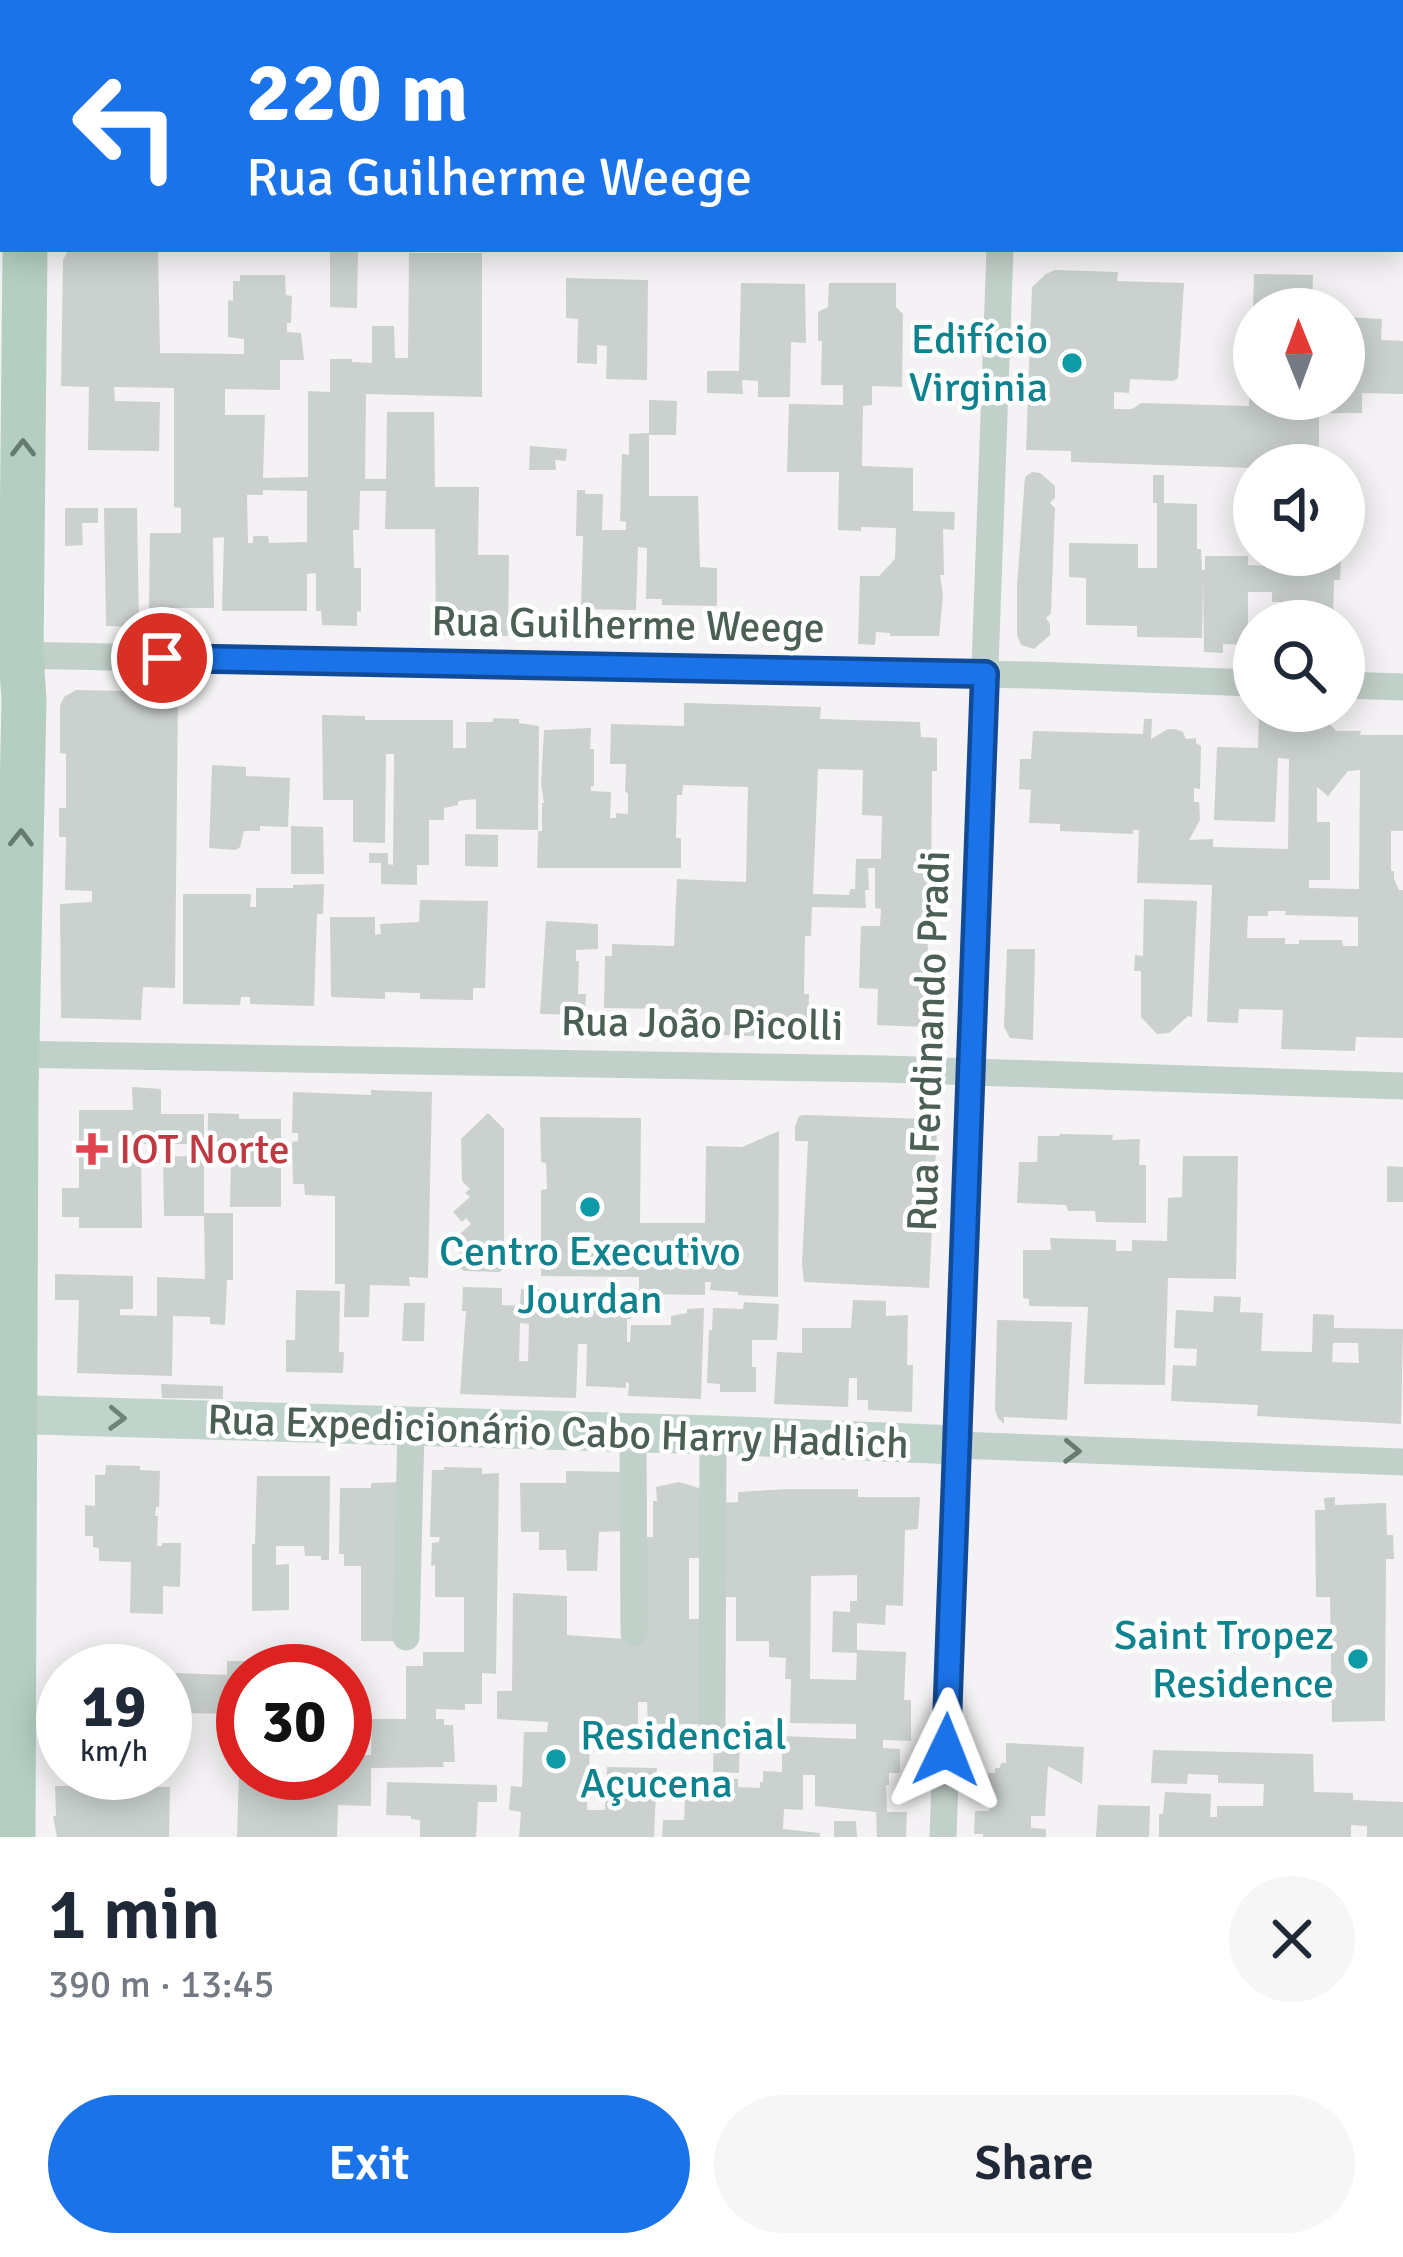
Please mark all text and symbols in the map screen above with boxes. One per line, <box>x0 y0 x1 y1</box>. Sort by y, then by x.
text: 220 m <box>246 41 468 145</box>
icon: left <box>48 48 204 204</box>
text: Rua Guilherme Weege <box>246 144 752 211</box>
north arrow <box>1233 288 1365 420</box>
map controls <box>1233 288 1365 732</box>
place label: Edifício Virginia <box>908 314 1048 413</box>
marker: Edifício Virginia <box>1059 350 1085 376</box>
one-way arrow <box>10 438 36 456</box>
button: sound <box>1233 444 1365 576</box>
street label: Rua Guilherme Weege <box>431 596 825 654</box>
button: search <box>1233 600 1365 732</box>
pin <box>111 607 213 709</box>
icon: arrive <box>129 625 195 691</box>
one-way arrow <box>8 828 34 847</box>
street label: Rua Ferdinando Pradi <box>897 849 961 1233</box>
street label: Rua João Picolli <box>560 996 844 1052</box>
place label: IOT Norte <box>119 1124 290 1175</box>
marker: IOT Norte <box>76 1133 108 1165</box>
marker: Centro Executivo Jourdan <box>577 1194 603 1220</box>
place label: Centro Executivo Jourdan <box>439 1226 741 1325</box>
street label: Rua Expedicionário Cabo Harry Hadlich <box>206 1394 910 1470</box>
one-way arrow <box>108 1405 127 1431</box>
one-way arrow <box>1063 1437 1082 1463</box>
place label: Saint Tropez Residence <box>1114 1610 1334 1709</box>
speed limit sign: 30 <box>216 1644 372 1800</box>
marker: Saint Tropez Residence <box>1345 1646 1371 1672</box>
text: 19 <box>82 1670 146 1744</box>
position arrow <box>883 1687 1009 1813</box>
place label: Residencial Açucena <box>580 1710 787 1809</box>
text: km/h <box>80 1733 148 1770</box>
marker: Residencial Açucena <box>543 1746 569 1772</box>
text: 1 min <box>48 1870 220 1959</box>
button: close <box>1229 1876 1355 2002</box>
text: 390 m · 13:45 <box>48 1960 275 2008</box>
button: Exit <box>48 2095 690 2233</box>
button: Share <box>714 2095 1355 2233</box>

